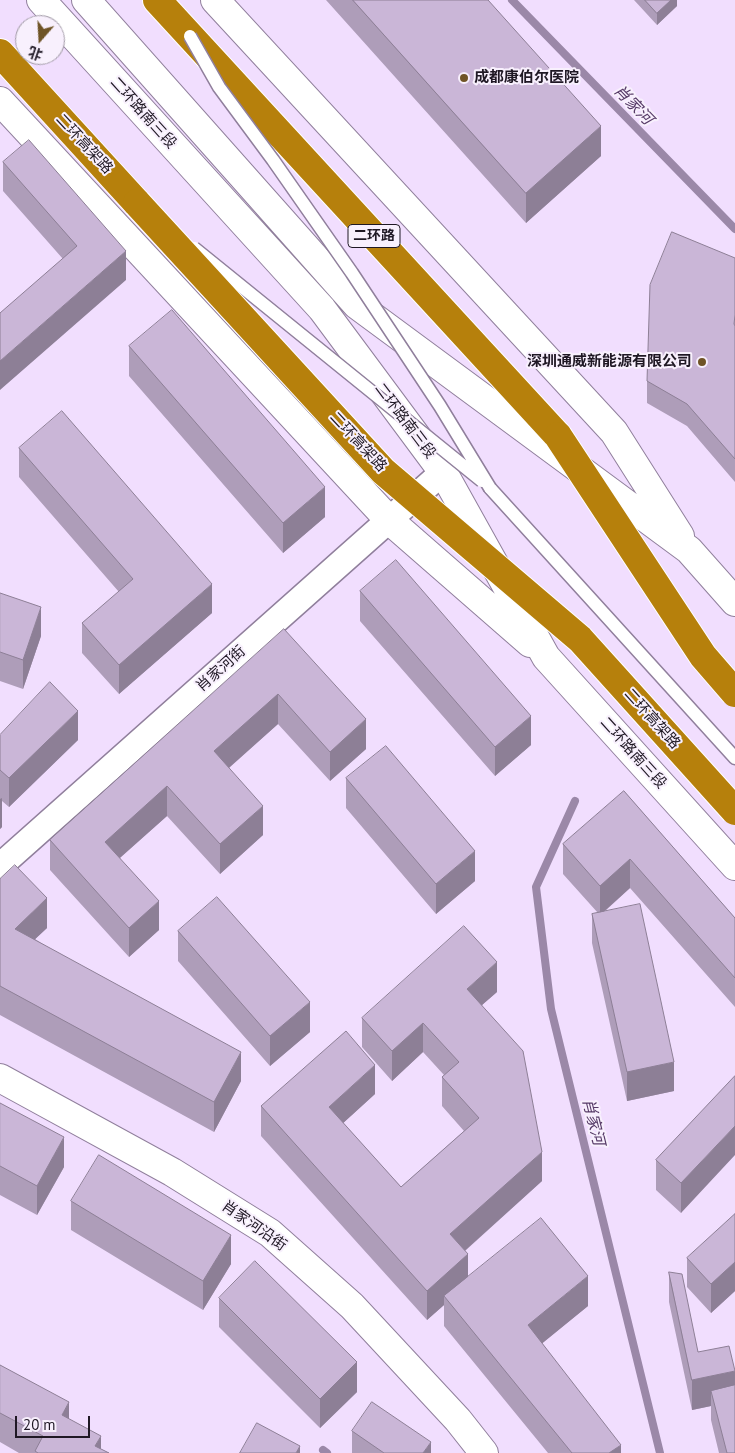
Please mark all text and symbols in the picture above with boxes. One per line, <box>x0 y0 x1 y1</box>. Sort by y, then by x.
north arrow <box>15 15 65 65</box>
text: 北 <box>26 42 45 64</box>
place label: 成都康伯尔医院 <box>474 69 579 87</box>
marker: 成都康伯尔医院 <box>458 72 470 84</box>
street label: 二环路南三段 <box>106 74 180 152</box>
water label: 肖家河 <box>609 81 657 129</box>
street label: 二环高架路 <box>52 110 116 178</box>
road number: 二环路 <box>348 225 400 248</box>
place label: 深圳通威新能源有限公司 <box>527 353 692 371</box>
marker: 深圳通威新能源有限公司 <box>696 356 708 368</box>
street label: 二环路南三段 <box>371 380 439 462</box>
street label: 二环高架路 <box>326 408 390 476</box>
street label: 肖家河街 <box>193 642 249 696</box>
street label: 二环高架路 <box>620 685 684 753</box>
street label: 二环路南三段 <box>596 714 670 792</box>
water label: 肖家河 <box>578 1096 608 1148</box>
street label: 肖家河沿街 <box>218 1197 290 1255</box>
scale bar <box>18 1406 92 1438</box>
text: 20 m <box>23 1415 56 1434</box>

